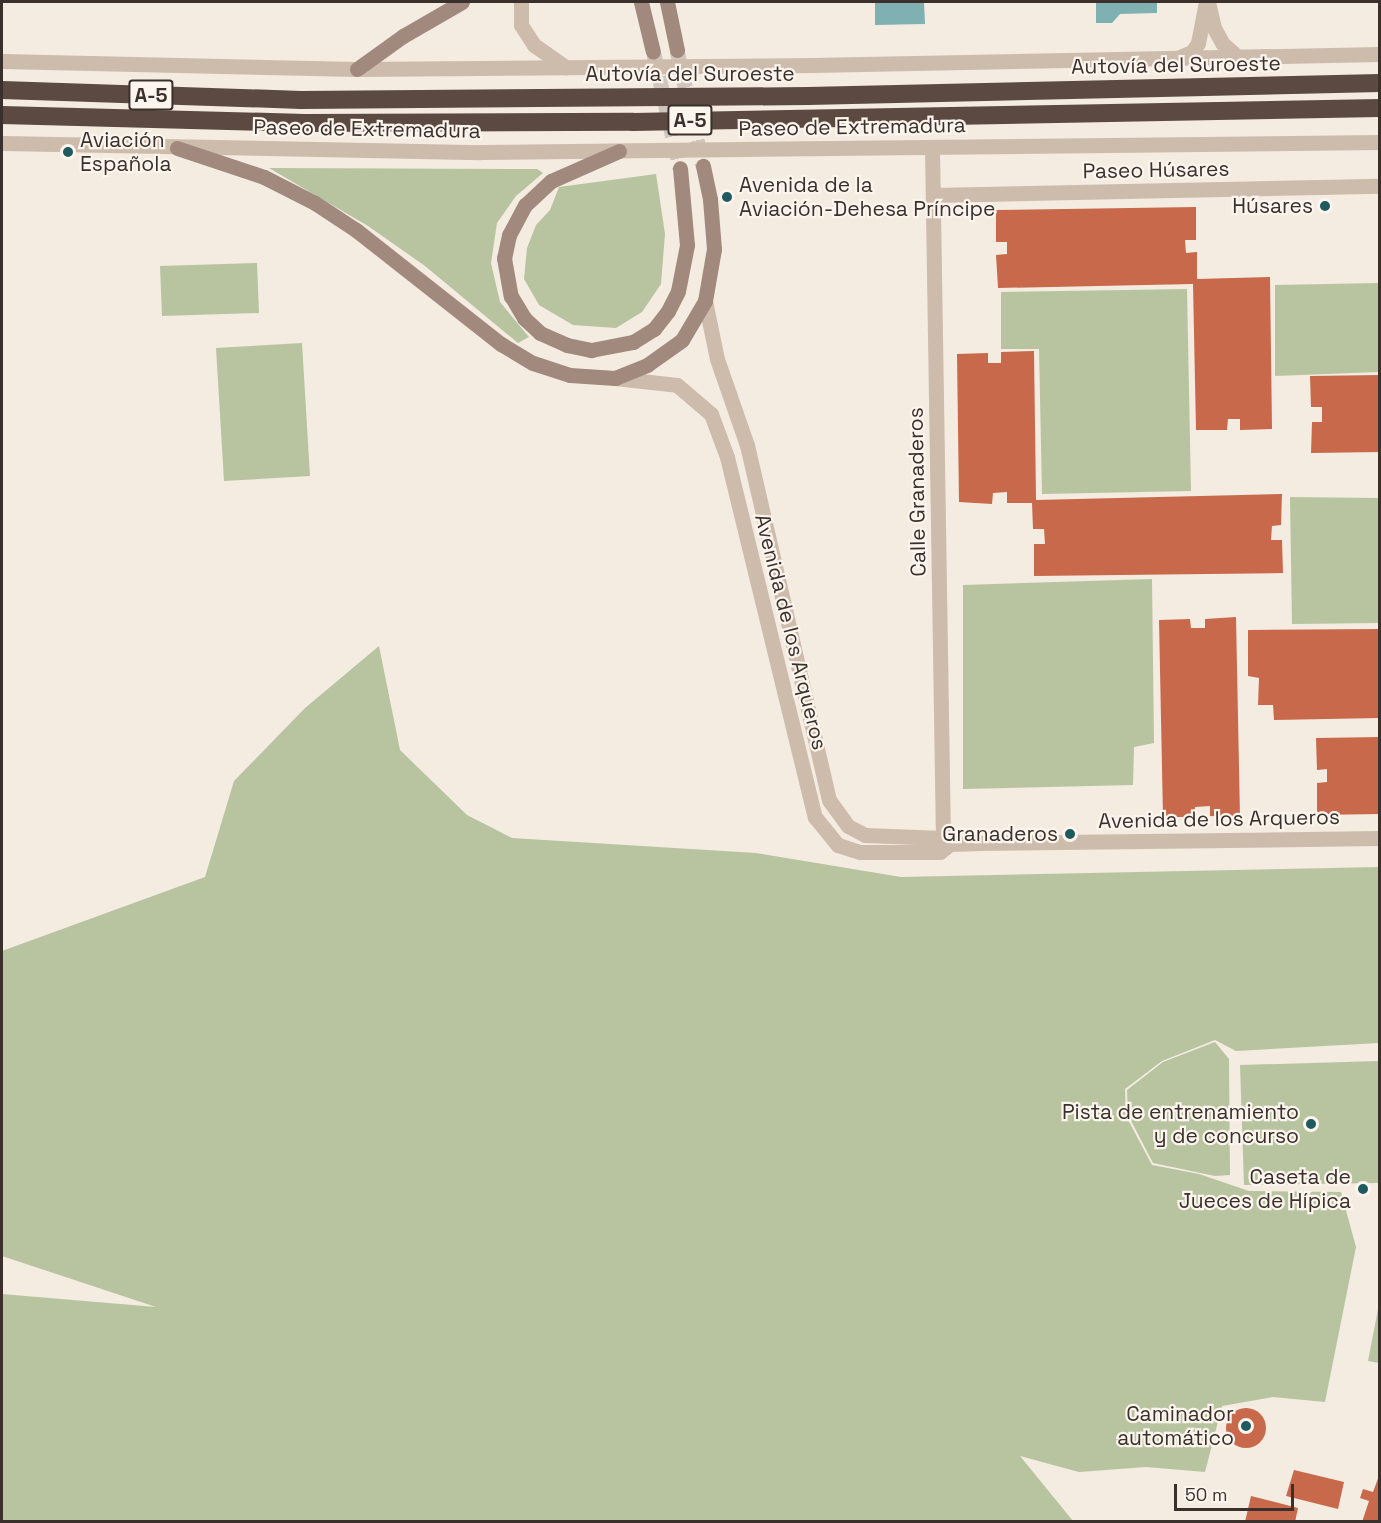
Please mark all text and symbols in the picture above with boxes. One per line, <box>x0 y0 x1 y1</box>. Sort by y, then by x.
street label: Autovía del Suroeste <box>1071 51 1281 79</box>
street label: Autovía del Suroeste <box>585 61 795 87</box>
road number: A-5 <box>127 78 175 112</box>
road number: A-5 <box>666 103 714 137</box>
street label: Paseo de Extremadura <box>738 112 966 142</box>
street label: Paseo de Extremadura <box>253 114 481 144</box>
place label: Aviación Española <box>80 127 172 177</box>
marker: Aviación Española <box>61 145 75 159</box>
street label: Paseo Húsares <box>1082 156 1230 184</box>
place label: Avenida de la Aviación-Dehesa Príncipe <box>739 172 996 222</box>
marker: Avenida de la Aviación-Dehesa Príncipe <box>720 190 734 204</box>
place label: Húsares <box>1232 193 1313 219</box>
marker: Húsares <box>1318 199 1332 213</box>
street label: Calle Granaderos <box>903 407 931 577</box>
street label: Avenida de los Arqueros <box>749 511 833 753</box>
street label: Avenida de los Arqueros <box>1098 804 1340 834</box>
place label: Granaderos <box>942 821 1058 847</box>
marker: Granaderos <box>1063 827 1077 841</box>
place label: Pista de entrenamiento y de concurso <box>1062 1099 1299 1149</box>
marker: Pista de entrenamiento y de concurso <box>1304 1117 1318 1131</box>
place label: Caseta de Jueces de Hípica <box>1179 1164 1351 1214</box>
marker: Caseta de Jueces de Hípica <box>1356 1182 1370 1196</box>
place label: Caminador automático <box>1117 1401 1234 1451</box>
marker: Caminador automático <box>1239 1419 1253 1433</box>
scale bar <box>1177 1472 1297 1510</box>
text: 50 m <box>1185 1483 1227 1506</box>

